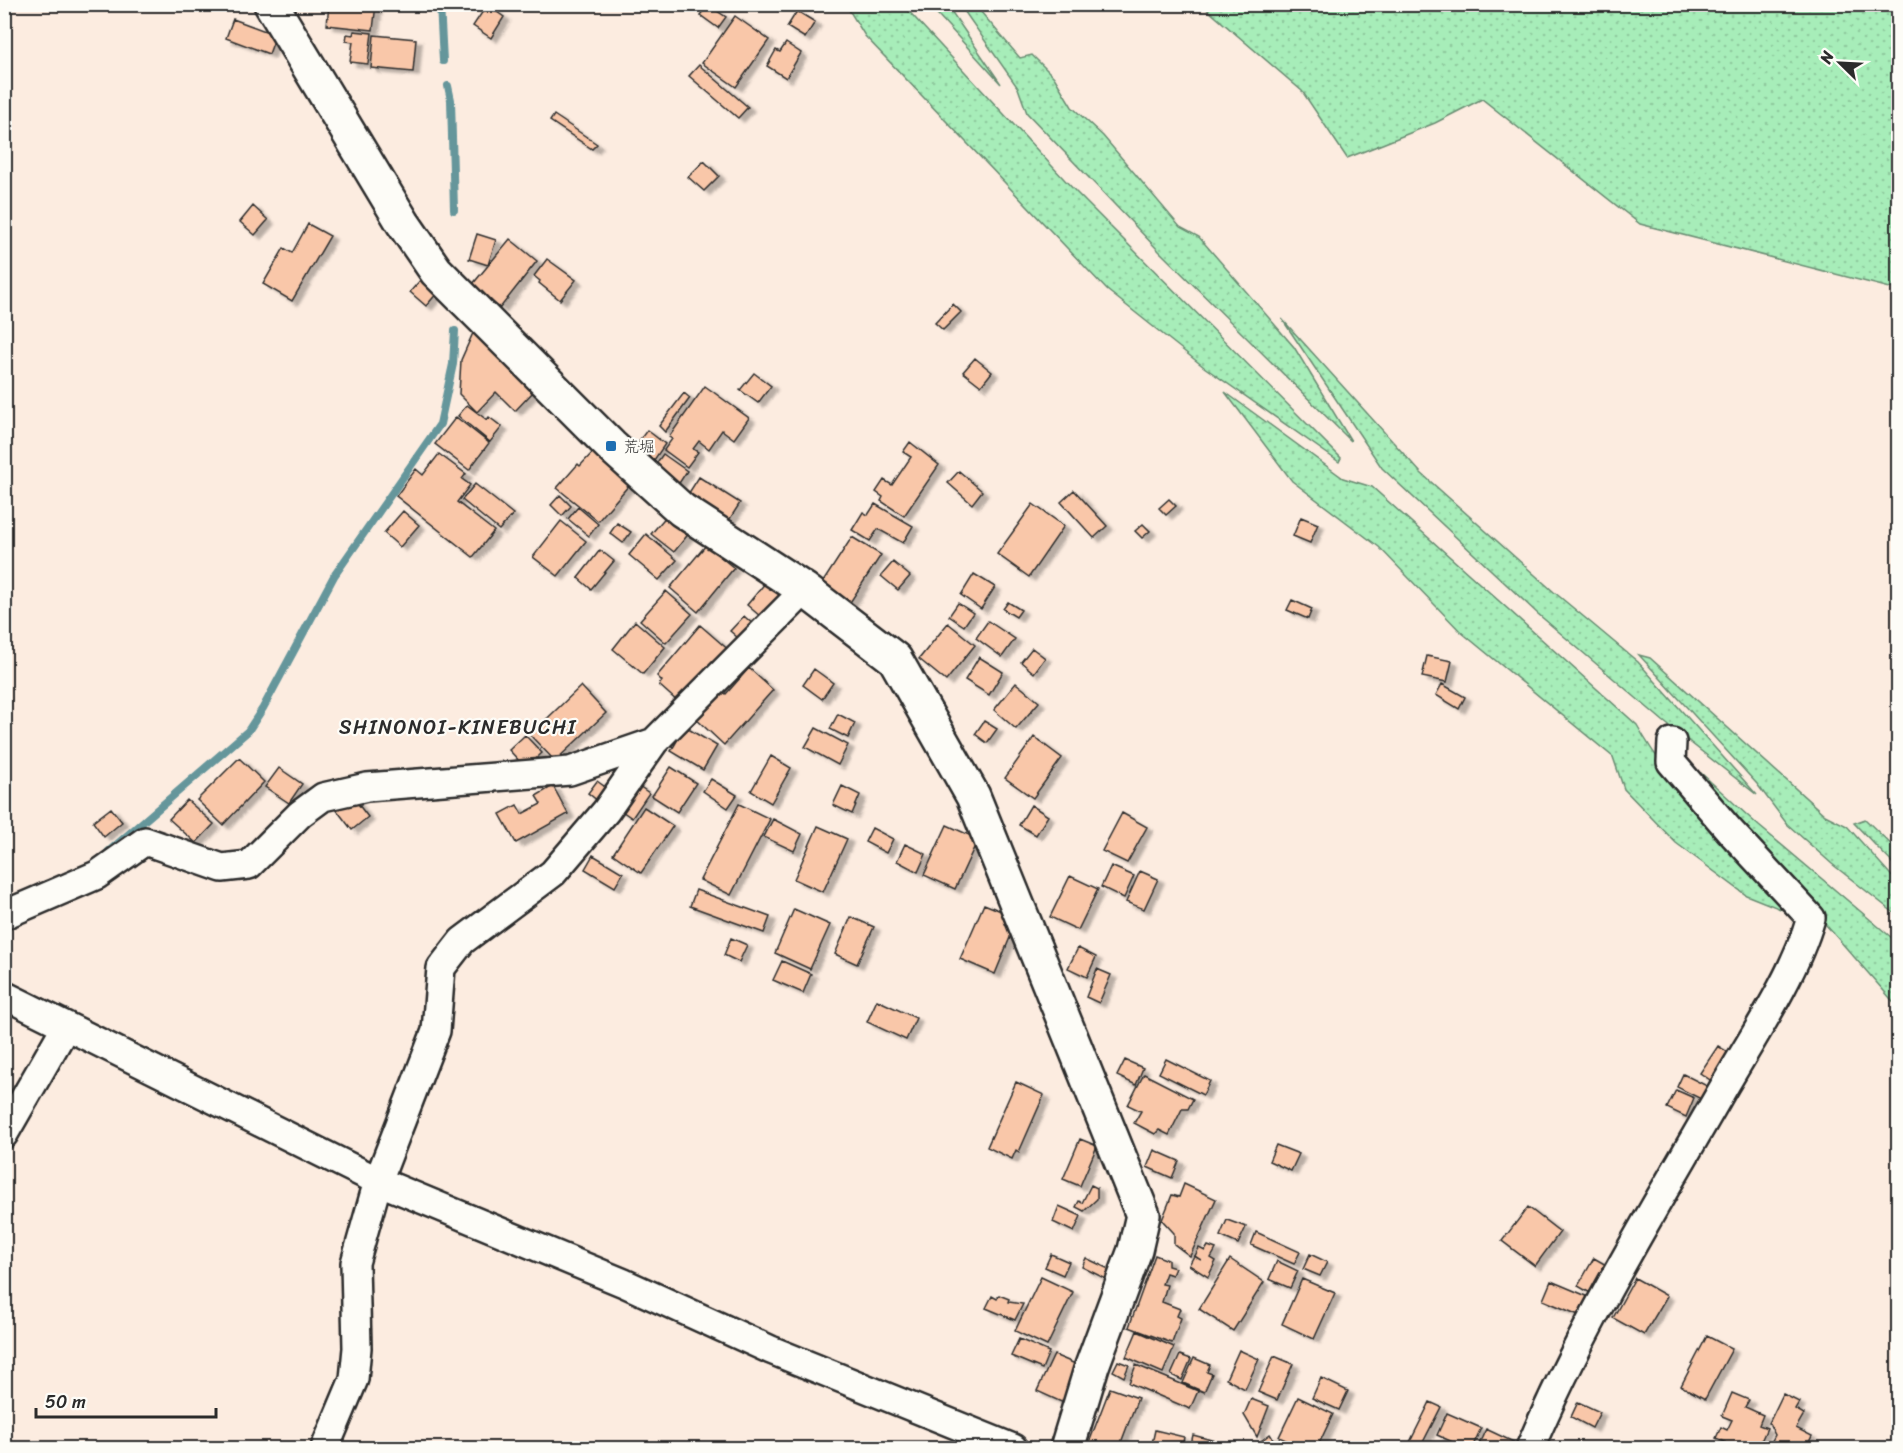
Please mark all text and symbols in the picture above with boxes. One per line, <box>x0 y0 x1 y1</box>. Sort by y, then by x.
north arrow <box>1810 33 1870 93</box>
text: N <box>1811 45 1843 69</box>
place label: 荒堀 <box>623 432 655 461</box>
marker: 荒堀 <box>604 439 618 453</box>
district label: SHINONOI-KINEBUCHI <box>339 710 577 745</box>
scale bar <box>36 1381 216 1419</box>
text: 50 m <box>45 1386 86 1418</box>

